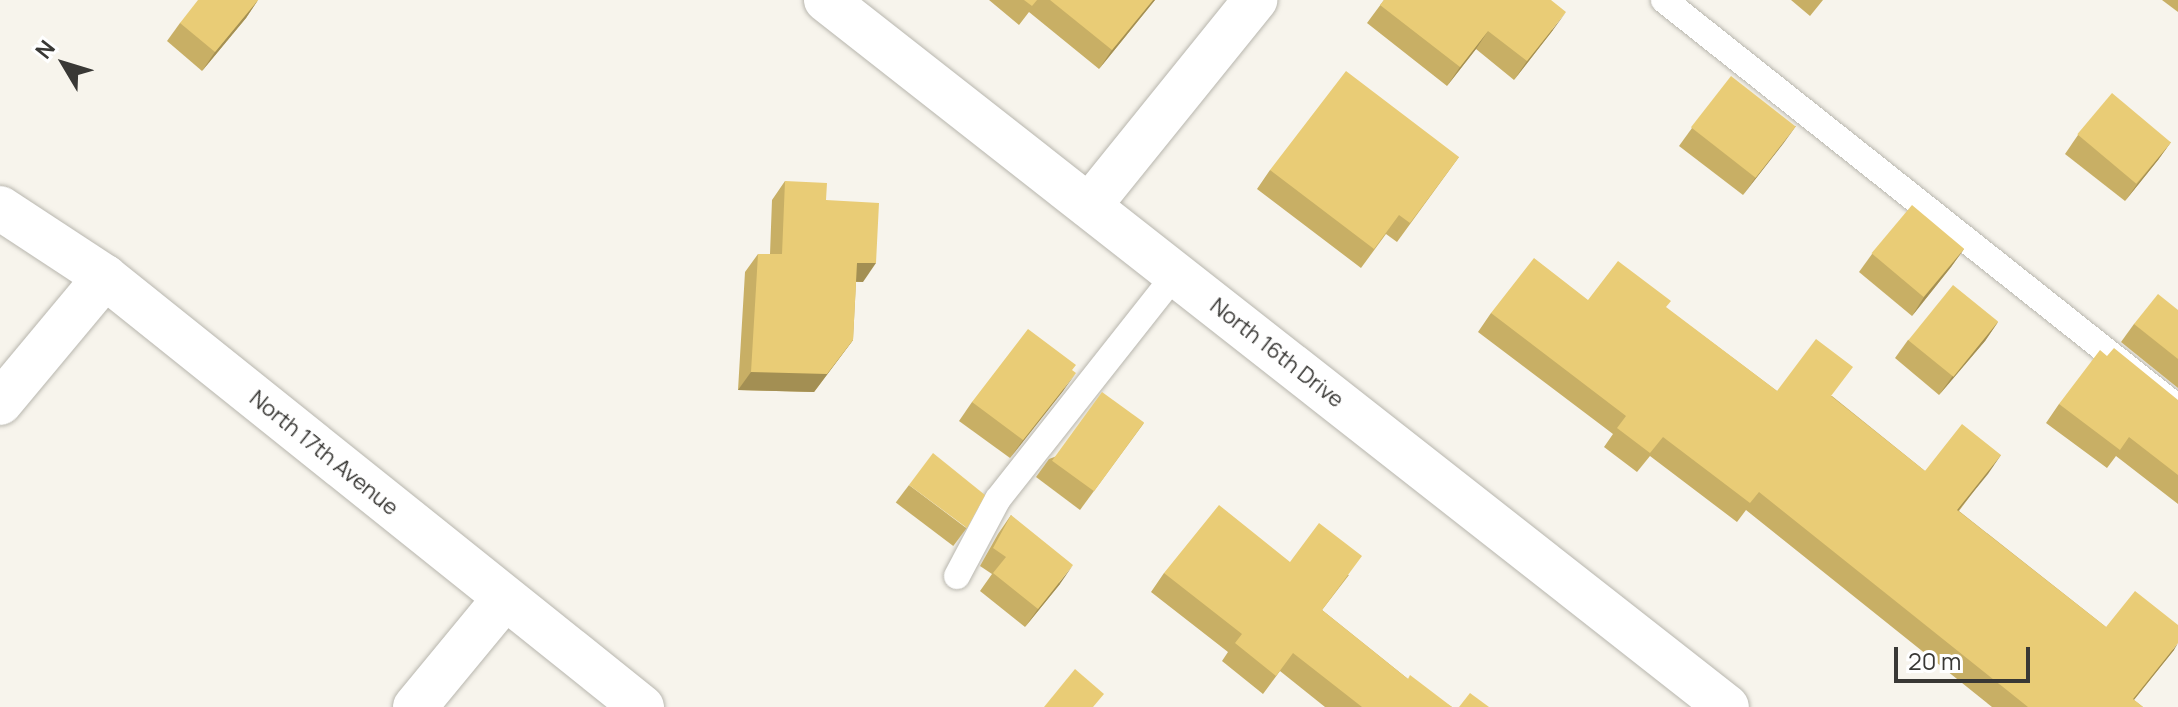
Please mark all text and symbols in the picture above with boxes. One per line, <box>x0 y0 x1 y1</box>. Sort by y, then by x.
north arrow <box>24 24 104 104</box>
text: N <box>28 34 62 65</box>
street label: North 16th Drive <box>1205 293 1349 413</box>
street label: North 17th Avenue <box>244 385 404 521</box>
scale bar <box>1898 631 2034 681</box>
text: 20 m <box>1908 644 1961 677</box>

